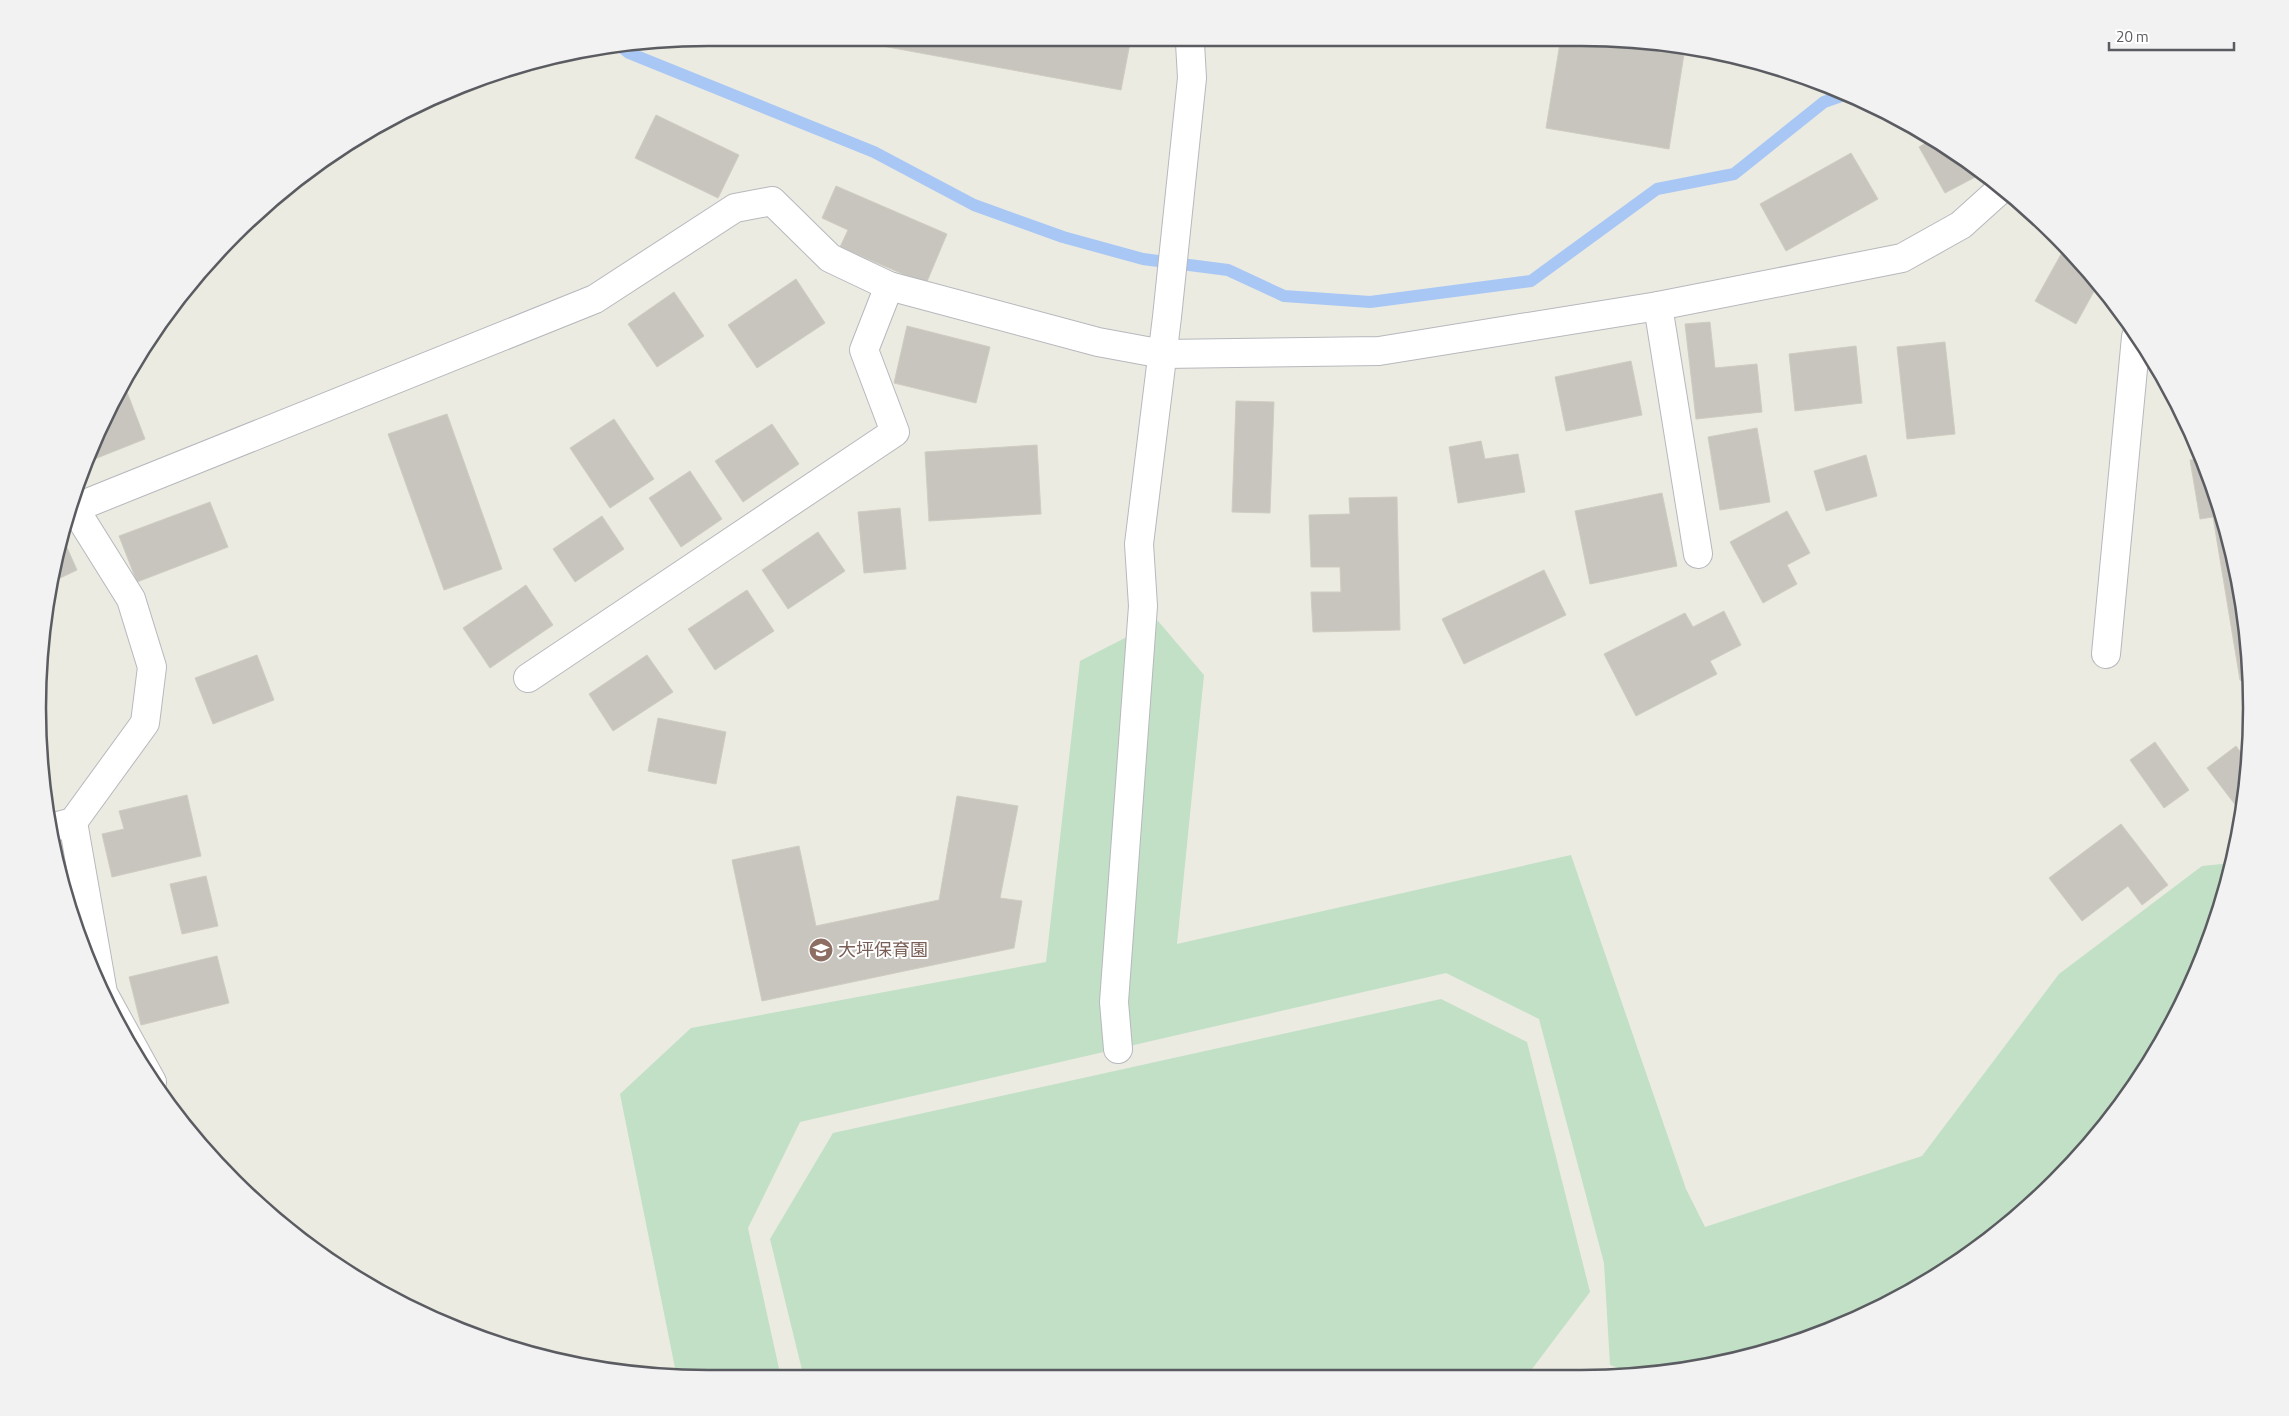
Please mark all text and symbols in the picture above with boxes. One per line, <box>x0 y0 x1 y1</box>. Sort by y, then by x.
scale bar <box>2109 20 2234 52</box>
text: 20 m <box>2116 25 2149 48</box>
place label: 大坪保育園 <box>838 936 928 963</box>
school or university icon: 大坪保育園 <box>808 937 834 963</box>

